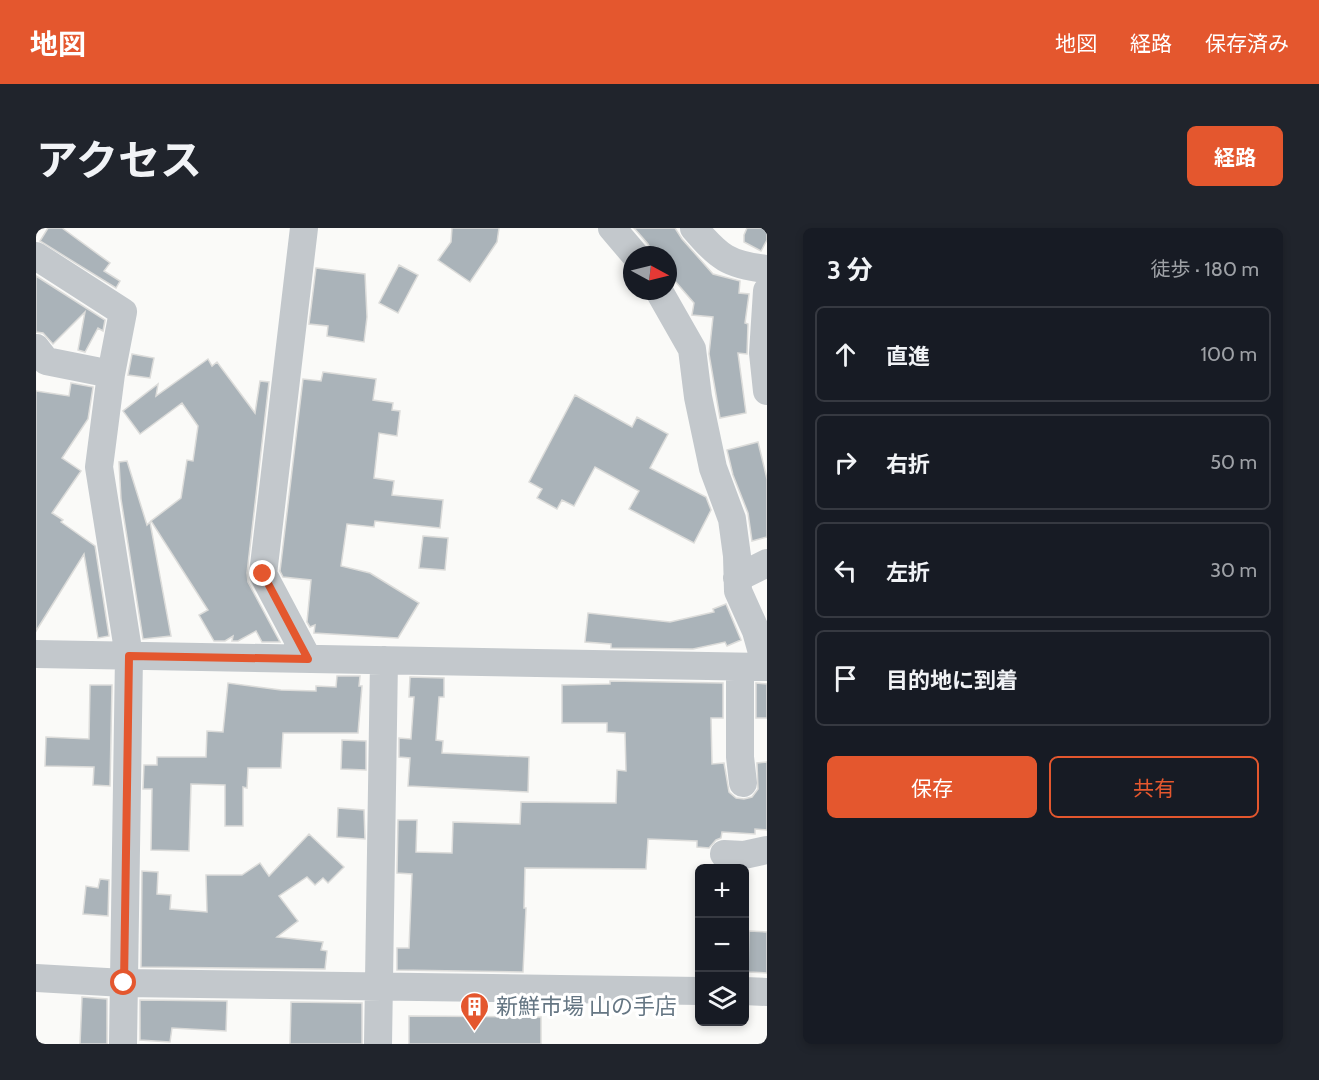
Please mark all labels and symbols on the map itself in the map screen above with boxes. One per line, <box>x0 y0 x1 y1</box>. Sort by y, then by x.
north arrow <box>623 246 677 300</box>
route end <box>249 560 275 586</box>
route start <box>110 969 136 995</box>
building icon: 新鮮市場 山の手店 <box>459 990 491 1032</box>
place label: 新鮮市場 山の手店 <box>496 993 677 1020</box>

